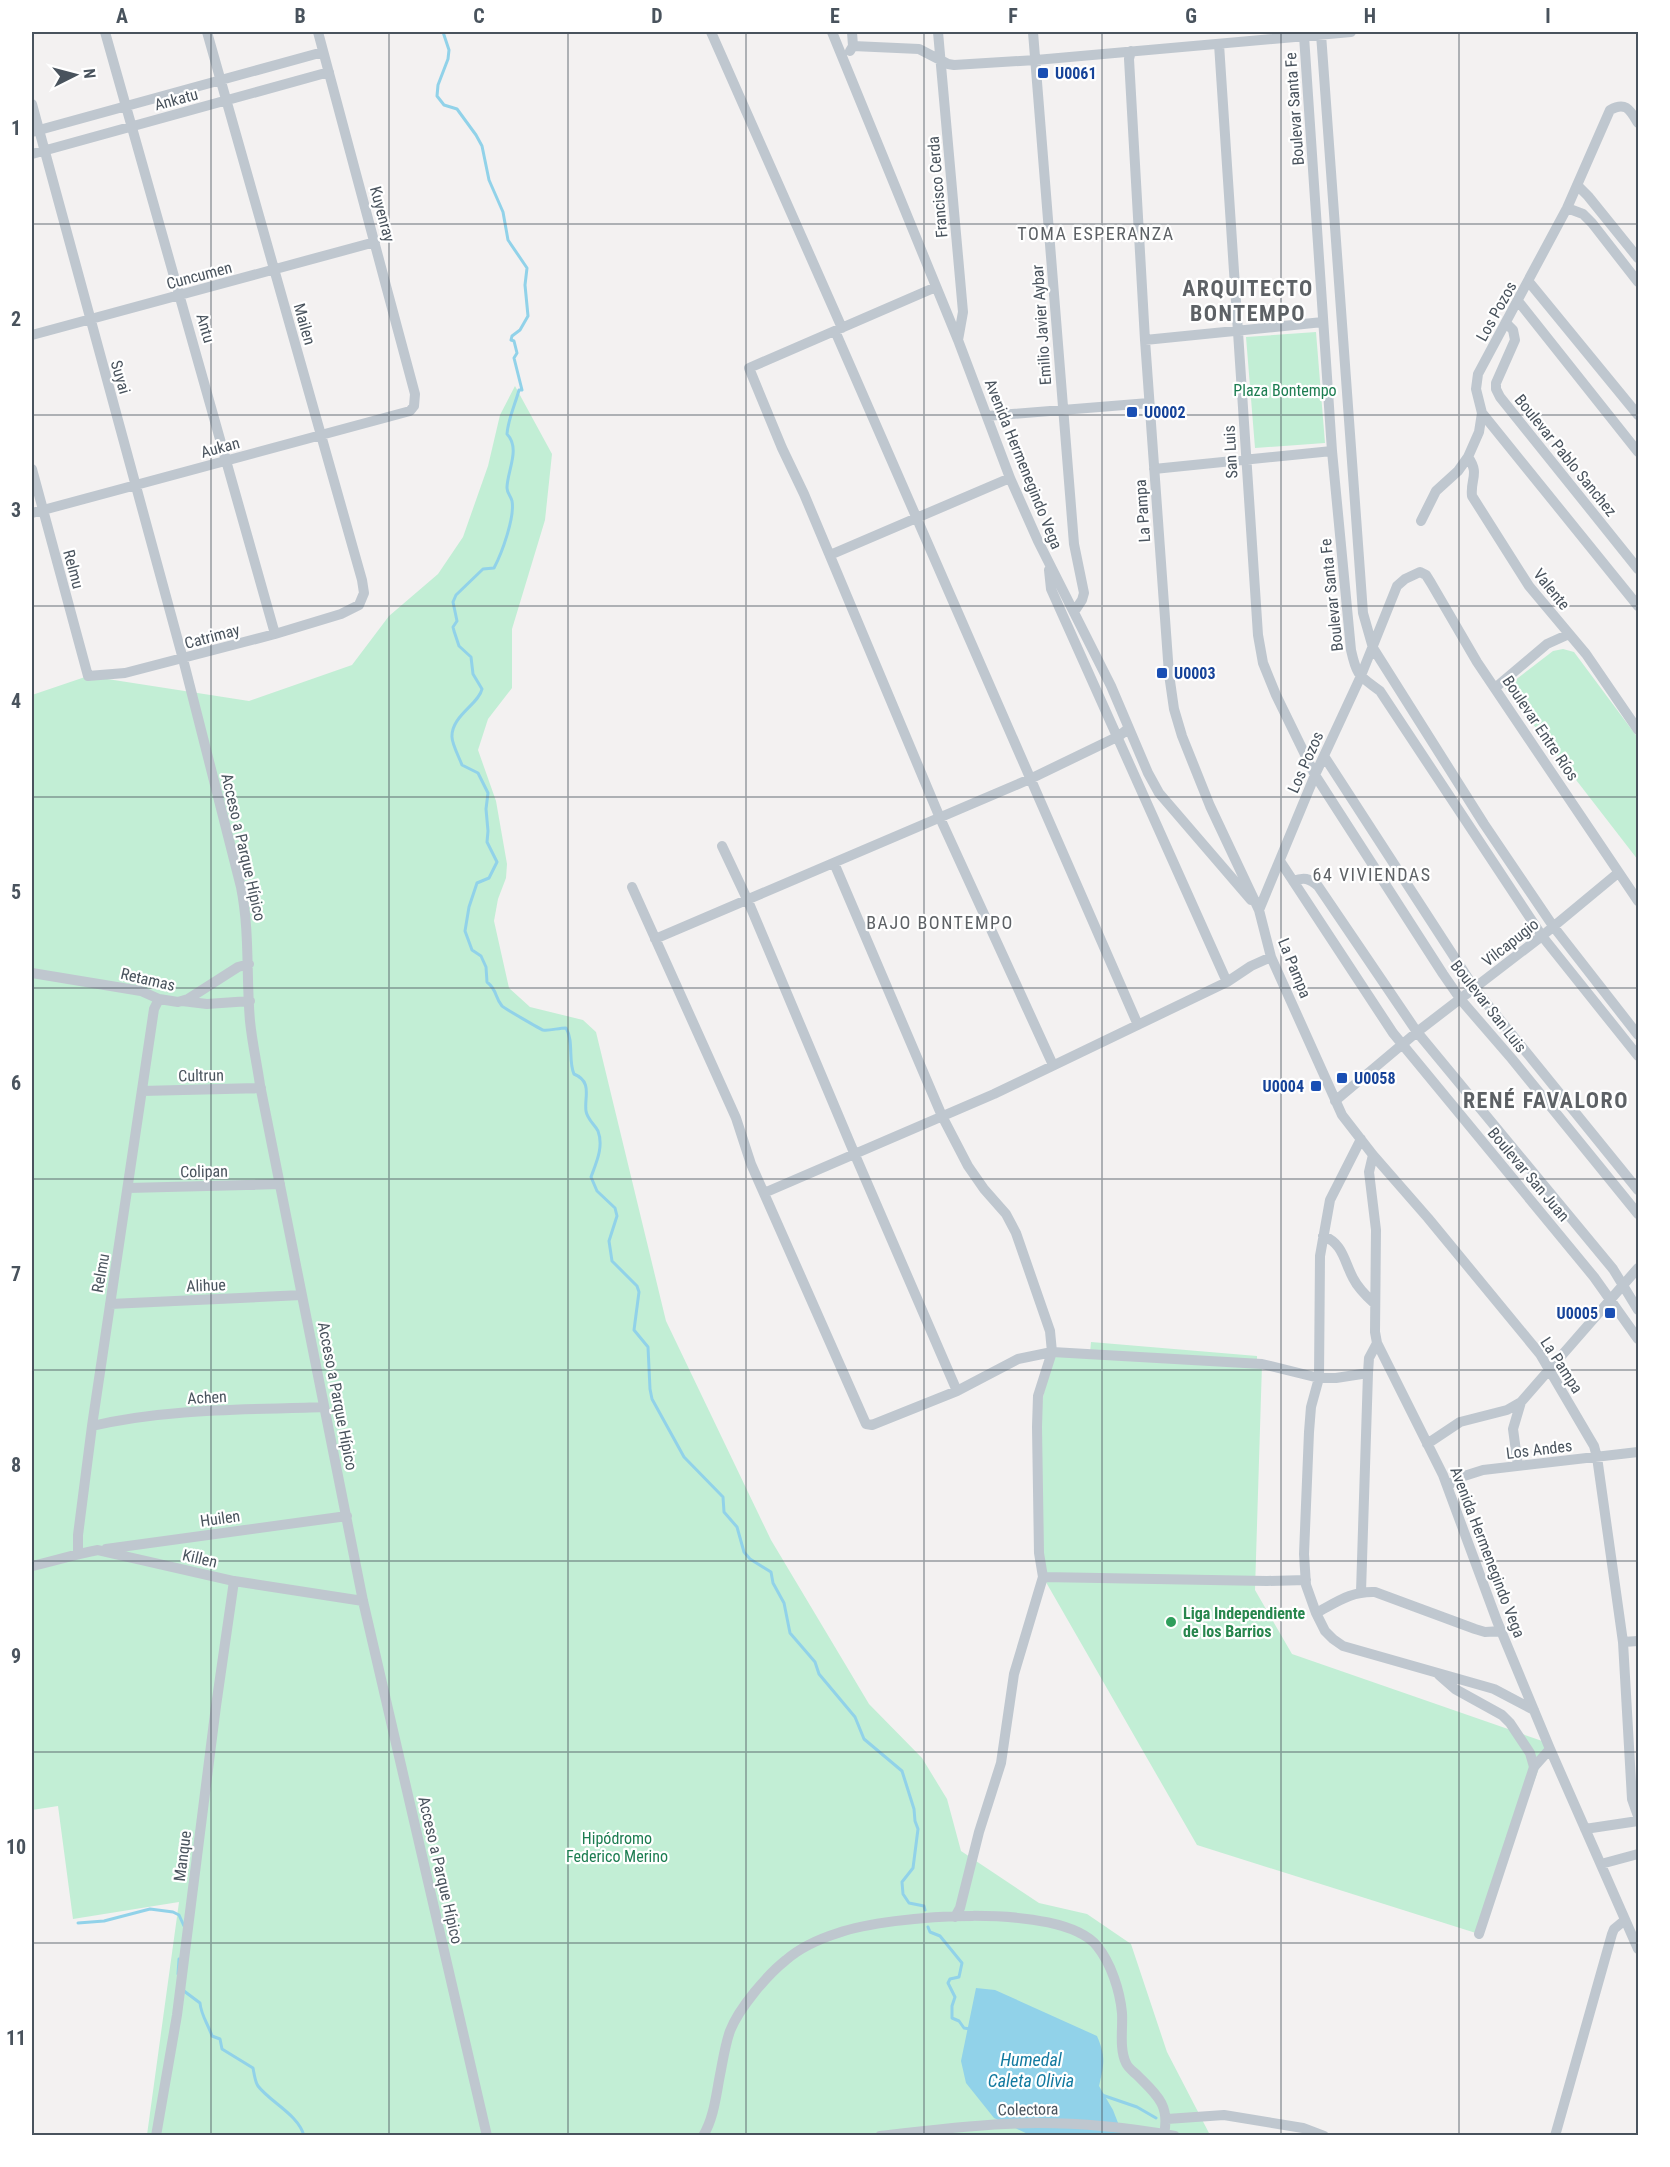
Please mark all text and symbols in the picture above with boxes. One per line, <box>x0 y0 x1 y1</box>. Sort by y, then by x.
text: A <box>116 4 128 28</box>
text: B <box>294 4 306 28</box>
text: C <box>473 4 485 28</box>
text: D <box>651 4 663 28</box>
text: E <box>830 4 840 28</box>
text: F <box>1008 4 1018 28</box>
text: G <box>1185 4 1197 28</box>
text: H <box>1364 4 1376 28</box>
text: I <box>1545 4 1551 28</box>
north arrow <box>45 45 105 105</box>
street label: Boulevar Santa Fe <box>1281 52 1308 166</box>
place label: U0061 <box>1055 64 1096 83</box>
marker: U0061 <box>1036 66 1050 80</box>
text: N <box>79 68 99 79</box>
street label: Ankatu <box>152 85 200 114</box>
text: 1 <box>11 116 21 140</box>
street label: Francisco Cerda <box>924 135 951 239</box>
street label: Kuyenray <box>366 184 399 244</box>
district label: TOMA ESPERANZA <box>1017 223 1175 244</box>
street label: Cuncumen <box>164 258 234 293</box>
street label: Emilio Javier Aybar <box>1028 264 1055 386</box>
district label: ARQUITECTO BONTEMPO <box>1182 276 1314 326</box>
street label: Los Pozos <box>1472 278 1521 344</box>
street label: Mailen <box>290 301 319 347</box>
text: 2 <box>11 307 21 331</box>
street label: Antu <box>192 311 219 345</box>
street label: Suyai <box>107 358 134 396</box>
street label: Avenida Hermenegindo Vega <box>981 376 1066 552</box>
park label: Plaza Bontempo <box>1233 381 1337 400</box>
street label: Boulevar Pablo Sanchez <box>1511 390 1621 520</box>
place label: U0002 <box>1144 403 1185 422</box>
marker: U0002 <box>1125 405 1139 419</box>
street label: San Luis <box>1220 425 1241 479</box>
street label: Aukan <box>199 433 242 462</box>
street label: La Pampa <box>1131 479 1154 543</box>
text: 3 <box>11 498 21 522</box>
street label: Boulevar Santa Fe <box>1316 538 1347 652</box>
street label: Relmu <box>59 548 88 591</box>
street label: Valente <box>1529 565 1574 614</box>
street label: Catrimay <box>182 620 242 653</box>
place label: U0003 <box>1174 664 1215 683</box>
marker: U0003 <box>1155 666 1169 680</box>
street label: Boulevar Entre Ríos <box>1498 672 1583 784</box>
text: 4 <box>11 689 21 713</box>
street label: Los Pozos <box>1283 728 1327 796</box>
street label: Acceso a Parque Hípico <box>217 772 270 923</box>
district label: 64 VIVIENDAS <box>1313 864 1432 885</box>
text: 5 <box>11 880 21 904</box>
district label: BAJO BONTEMPO <box>866 912 1014 933</box>
street label: Vilcapugio <box>1478 914 1542 970</box>
street label: La Pampa <box>1274 935 1315 1001</box>
street label: Boulevar San Luis <box>1447 956 1531 1056</box>
street label: Retamas <box>119 964 177 995</box>
street label: Cultrun <box>178 1066 224 1085</box>
place label: U0058 <box>1354 1069 1395 1088</box>
text: 6 <box>11 1071 21 1095</box>
marker: U0058 <box>1335 1071 1349 1085</box>
place label: U0004 <box>1263 1077 1304 1096</box>
marker: U0004 <box>1309 1079 1323 1093</box>
district label: RENÉ FAVALORO <box>1463 1088 1629 1113</box>
street label: Boulevar San Juan <box>1484 1123 1573 1225</box>
street label: Colipan <box>180 1162 228 1181</box>
street label: Relmu <box>88 1252 113 1294</box>
text: 7 <box>11 1262 21 1286</box>
street label: Alihue <box>186 1275 226 1296</box>
place label: U0005 <box>1557 1304 1598 1323</box>
marker: U0005 <box>1603 1306 1617 1320</box>
street label: Acceso a Parque Hípico <box>314 1320 361 1472</box>
street label: La Pampa <box>1536 1334 1587 1397</box>
street label: Achen <box>187 1387 227 1408</box>
street label: Los Andes <box>1505 1436 1573 1463</box>
text: 8 <box>11 1453 21 1477</box>
street label: Avenida Hermenegindo Vega <box>1446 1464 1529 1640</box>
street label: Huilen <box>199 1506 241 1531</box>
street label: Killen <box>181 1545 219 1572</box>
place label: Liga Independiente de los Barrios <box>1183 1604 1306 1641</box>
marker: Liga Independiente de los Barrios <box>1164 1615 1178 1629</box>
text: 9 <box>11 1644 21 1668</box>
street label: Acceso a Parque Hípico <box>414 1795 467 1946</box>
park label: Hipódromo Federico Merino <box>566 1829 668 1866</box>
street label: Manque <box>170 1830 195 1882</box>
text: 10 <box>6 1835 26 1859</box>
text: 11 <box>6 2026 26 2050</box>
water label: Humedal Caleta Olivia <box>988 2049 1074 2091</box>
street label: Colectora <box>998 2099 1058 2120</box>

